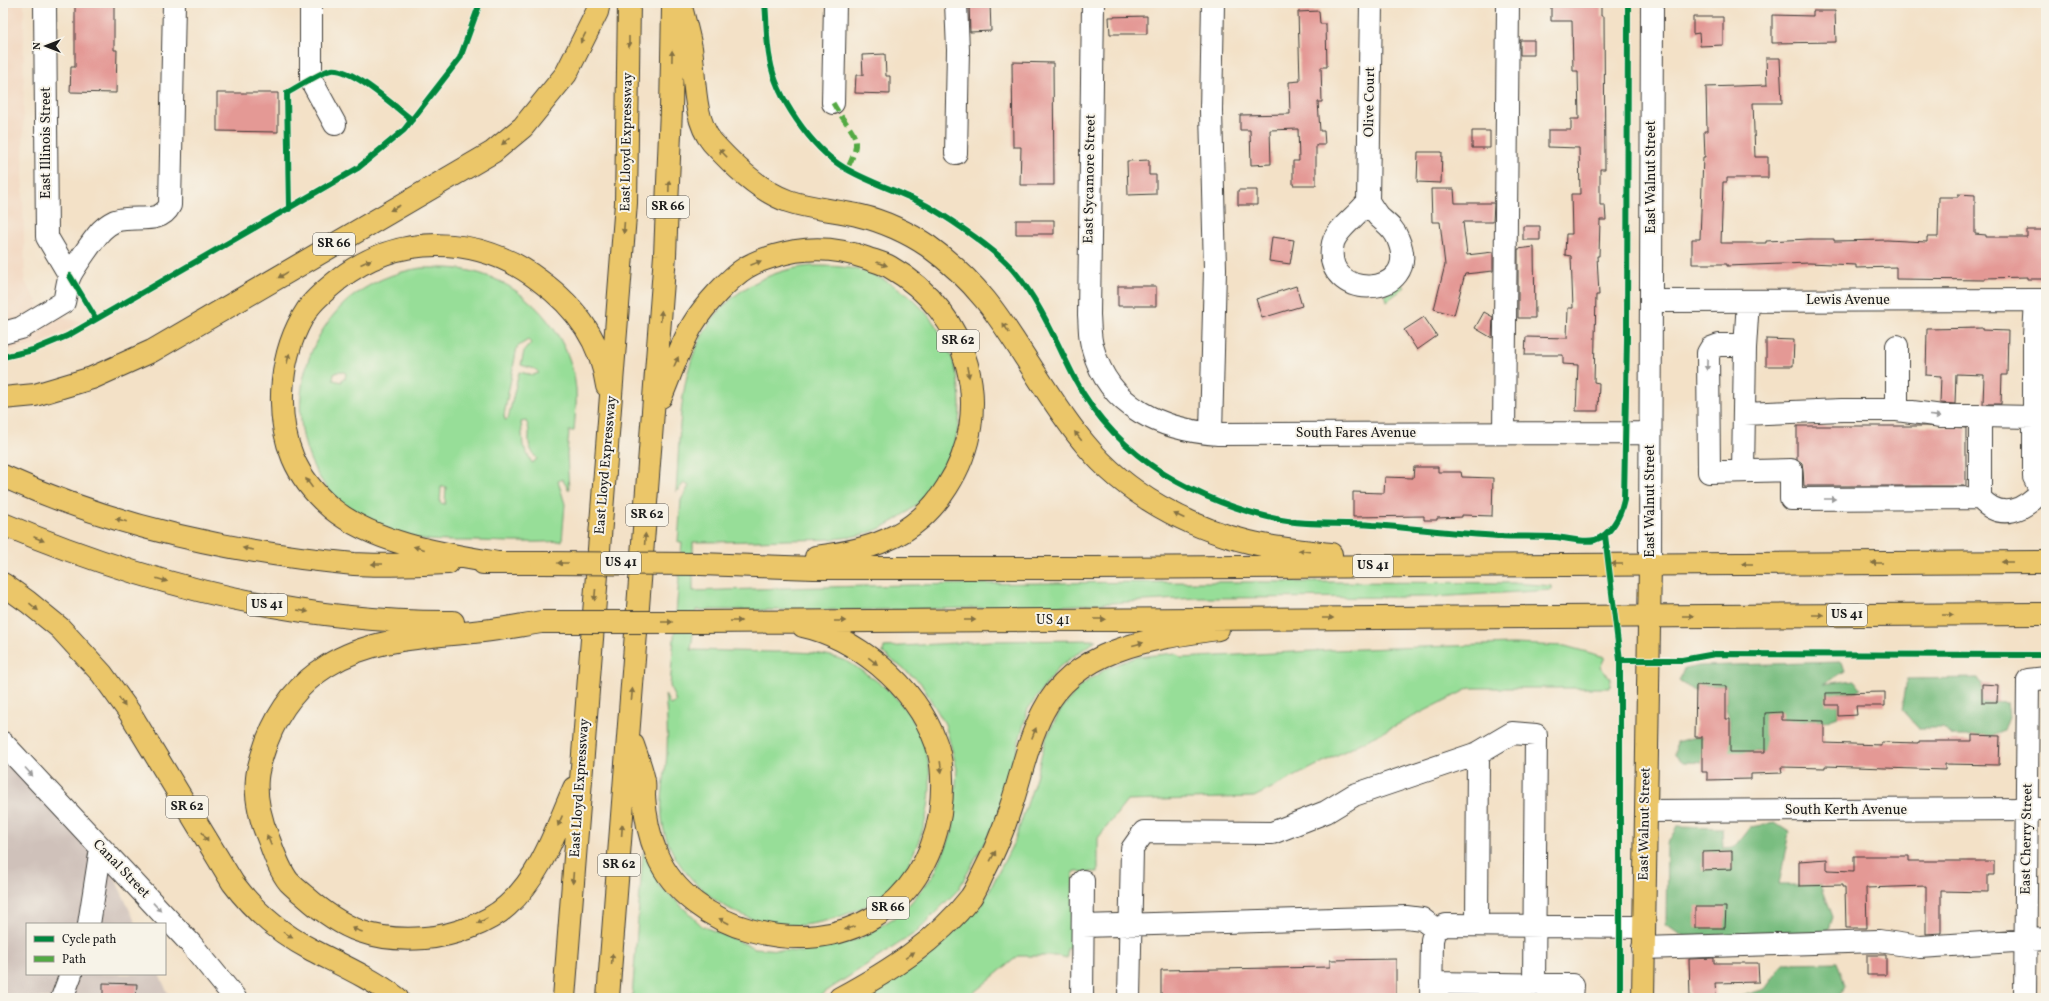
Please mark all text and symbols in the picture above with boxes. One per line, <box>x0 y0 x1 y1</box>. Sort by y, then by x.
north arrow <box>26 26 66 66</box>
one-way arrow <box>580 33 586 44</box>
one-way arrow <box>626 36 632 49</box>
text: N <box>30 42 45 50</box>
one-way arrow <box>669 49 675 62</box>
street label: Olive Court <box>1360 66 1380 137</box>
street label: East Lloyd Expressway <box>616 72 638 212</box>
street label: East Illinois Street <box>37 87 56 199</box>
street label: East Sycamore Street <box>1079 114 1101 244</box>
street label: East Walnut Street <box>1642 120 1661 234</box>
one-way arrow <box>501 137 511 146</box>
one-way arrow <box>718 148 728 158</box>
one-way arrow <box>665 180 672 192</box>
road number: SR 66 <box>647 196 689 218</box>
one-way arrow <box>389 205 401 212</box>
one-way arrow <box>621 222 628 234</box>
road number: SR 66 <box>313 233 355 255</box>
one-way arrow <box>360 259 372 265</box>
one-way arrow <box>750 260 762 266</box>
one-way arrow <box>876 261 888 267</box>
one-way arrow <box>277 271 289 278</box>
street label: Lewis Avenue <box>1806 291 1890 310</box>
one-way arrow <box>658 310 665 322</box>
one-way arrow <box>1003 322 1010 334</box>
road number: SR 62 <box>937 330 979 352</box>
one-way arrow <box>285 353 291 366</box>
one-way arrow <box>673 357 679 368</box>
one-way arrow <box>1704 359 1710 372</box>
one-way arrow <box>966 366 972 378</box>
street label: East Lloyd Expressway <box>590 394 622 535</box>
one-way arrow <box>1929 412 1941 419</box>
street label: South Fares Avenue <box>1296 424 1417 443</box>
one-way arrow <box>1074 431 1083 442</box>
street label: East Walnut Street <box>1641 444 1660 558</box>
one-way arrow <box>305 478 313 489</box>
one-way arrow <box>1824 496 1837 502</box>
road number: SR 62 <box>626 504 668 526</box>
one-way arrow <box>1173 513 1185 520</box>
one-way arrow <box>115 517 127 523</box>
one-way arrow <box>641 533 648 545</box>
one-way arrow <box>33 536 45 543</box>
one-way arrow <box>412 544 425 550</box>
one-way arrow <box>242 546 254 552</box>
one-way arrow <box>1298 548 1310 554</box>
road number: US 41 <box>601 552 641 574</box>
road number: US 41 <box>1353 555 1393 577</box>
one-way arrow <box>2000 559 2013 565</box>
one-way arrow <box>556 560 569 566</box>
one-way arrow <box>1870 560 1883 566</box>
one-way arrow <box>370 561 383 567</box>
one-way arrow <box>1610 561 1623 567</box>
one-way arrow <box>1740 561 1753 567</box>
one-way arrow <box>157 577 169 583</box>
one-way arrow <box>592 589 599 601</box>
road number: US 41 <box>247 594 287 616</box>
one-way arrow <box>29 602 40 611</box>
road number: US 41 <box>1827 604 1867 626</box>
one-way arrow <box>297 608 309 614</box>
street label: US 41 <box>1036 611 1070 630</box>
one-way arrow <box>1812 612 1824 619</box>
one-way arrow <box>1942 612 1955 618</box>
one-way arrow <box>1682 613 1695 619</box>
one-way arrow <box>1322 615 1335 621</box>
one-way arrow <box>1094 616 1107 622</box>
one-way arrow <box>964 617 977 623</box>
one-way arrow <box>730 618 743 624</box>
one-way arrow <box>834 618 847 624</box>
one-way arrow <box>661 619 674 625</box>
one-way arrow <box>1132 641 1144 647</box>
one-way arrow <box>868 656 879 665</box>
one-way arrow <box>629 688 636 700</box>
one-way arrow <box>118 697 126 707</box>
street label: East Lloyd Expressway <box>566 717 594 858</box>
one-way arrow <box>1032 727 1038 739</box>
one-way arrow <box>938 761 944 773</box>
one-way arrow <box>24 767 33 776</box>
street label: East Walnut Street <box>1635 767 1655 881</box>
street label: East Cherry Street <box>2017 783 2037 895</box>
road number: SR 62 <box>166 796 208 818</box>
street label: South Kerth Avenue <box>1785 801 1908 820</box>
one-way arrow <box>557 816 563 827</box>
one-way arrow <box>618 824 625 836</box>
one-way arrow <box>201 832 209 842</box>
one-way arrow <box>265 834 271 846</box>
street label: Canal Street <box>88 835 154 903</box>
one-way arrow <box>989 850 996 862</box>
road number: SR 62 <box>598 854 640 876</box>
one-way arrow <box>569 872 576 884</box>
road number: SR 66 <box>867 897 909 919</box>
one-way arrow <box>152 902 162 912</box>
one-way arrow <box>476 917 488 924</box>
one-way arrow <box>718 918 730 924</box>
legend <box>26 923 166 975</box>
one-way arrow <box>844 925 856 931</box>
one-way arrow <box>350 926 362 932</box>
one-way arrow <box>282 931 294 938</box>
text: Cycle path <box>62 932 117 948</box>
one-way arrow <box>905 950 916 959</box>
text: Path <box>62 952 86 968</box>
one-way arrow <box>608 953 615 965</box>

